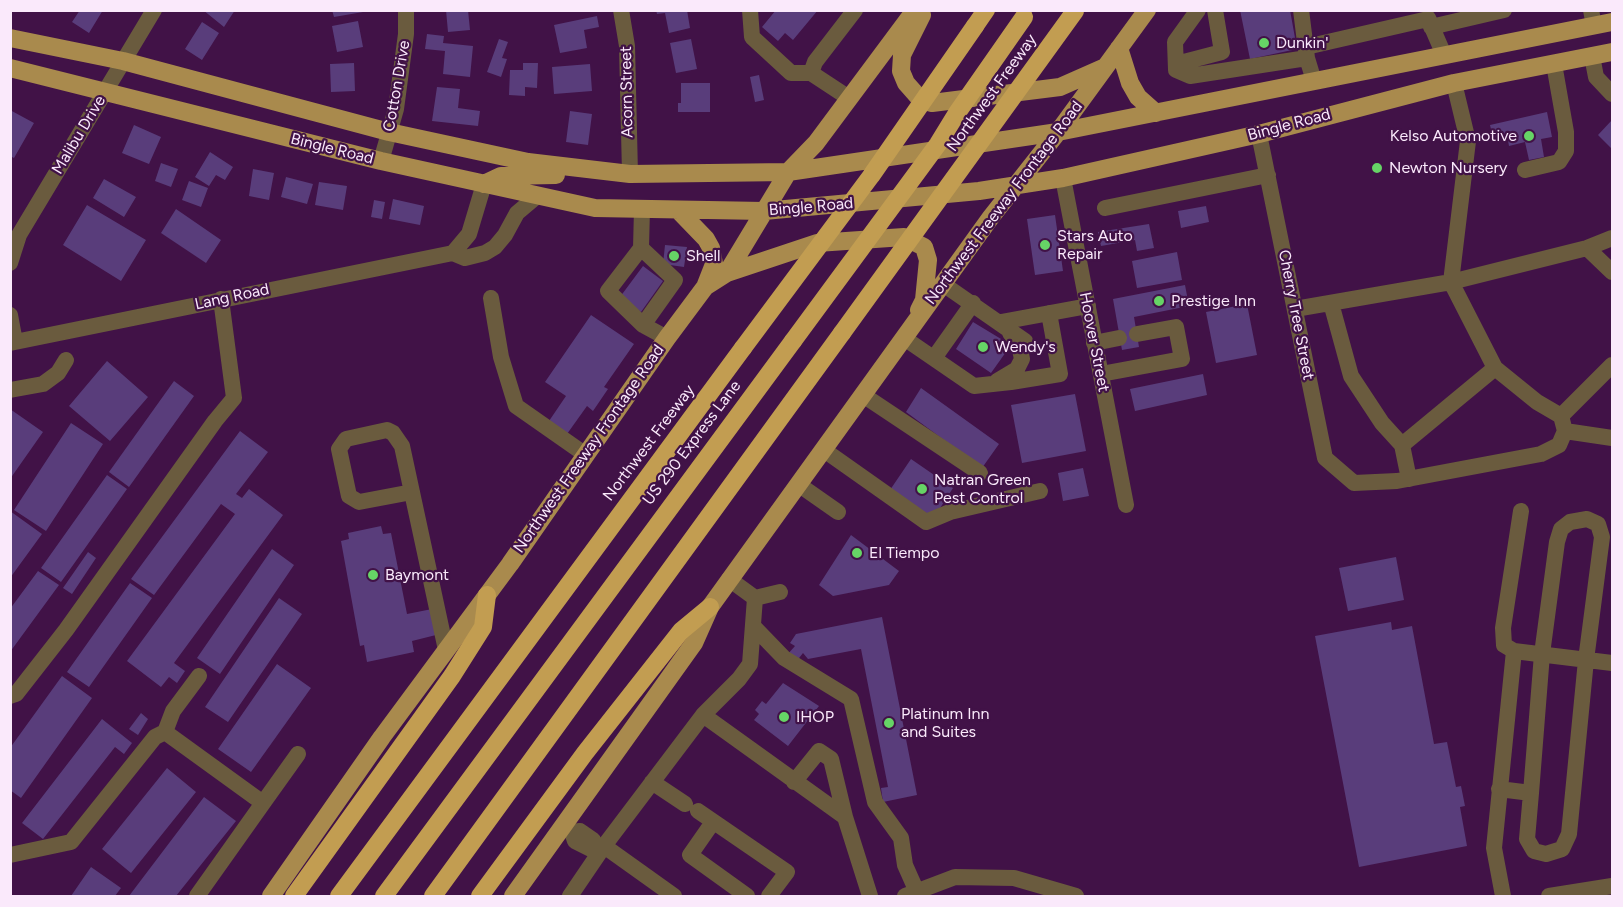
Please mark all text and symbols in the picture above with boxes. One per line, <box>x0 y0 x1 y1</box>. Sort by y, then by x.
street label: Northwest Freeway <box>943 31 1041 155</box>
place label: Dunkin' <box>1276 33 1328 53</box>
marker: Dunkin' <box>1257 36 1271 50</box>
street label: Cotton Drive <box>380 39 414 133</box>
street label: Acorn Street <box>617 46 637 138</box>
street label: Malibu Drive <box>48 92 110 178</box>
street label: Northwest Freeway Frontage Road <box>921 98 1087 308</box>
street label: Bingle Road <box>1246 105 1332 145</box>
place label: Kelso Automotive <box>1390 126 1517 146</box>
street label: Bingle Road <box>289 129 375 169</box>
marker: Kelso Automotive <box>1522 129 1536 143</box>
place label: Newton Nursery <box>1389 158 1507 178</box>
marker: Newton Nursery <box>1370 161 1384 175</box>
street label: Bingle Road <box>768 194 854 220</box>
place label: Stars Auto Repair <box>1057 226 1133 264</box>
marker: Stars Auto Repair <box>1038 238 1052 252</box>
place label: Shell <box>686 246 721 266</box>
street label: Cherry Tree Street <box>1274 248 1318 382</box>
marker: Shell <box>667 249 681 263</box>
street label: Lang Road <box>193 280 271 314</box>
street label: Hoover Street <box>1075 290 1113 394</box>
place label: Prestige Inn <box>1171 291 1256 311</box>
marker: Prestige Inn <box>1152 294 1166 308</box>
place label: Wendy's <box>995 337 1056 357</box>
marker: Wendy's <box>976 340 990 354</box>
street label: Northwest Freeway Frontage Road <box>510 341 668 557</box>
street label: US 290 Express Lane <box>639 377 745 509</box>
street label: Northwest Freeway <box>599 381 699 505</box>
place label: Natran Green Pest Control <box>934 470 1031 508</box>
marker: Natran Green Pest Control <box>915 482 929 496</box>
place label: El Tiempo <box>869 543 940 563</box>
marker: El Tiempo <box>850 546 864 560</box>
place label: Baymont <box>385 565 449 585</box>
marker: Baymont <box>366 568 380 582</box>
place label: Platinum Inn and Suites <box>901 704 989 742</box>
place label: IHOP <box>796 707 834 727</box>
marker: IHOP <box>777 710 791 724</box>
marker: Platinum Inn and Suites <box>882 716 896 730</box>

